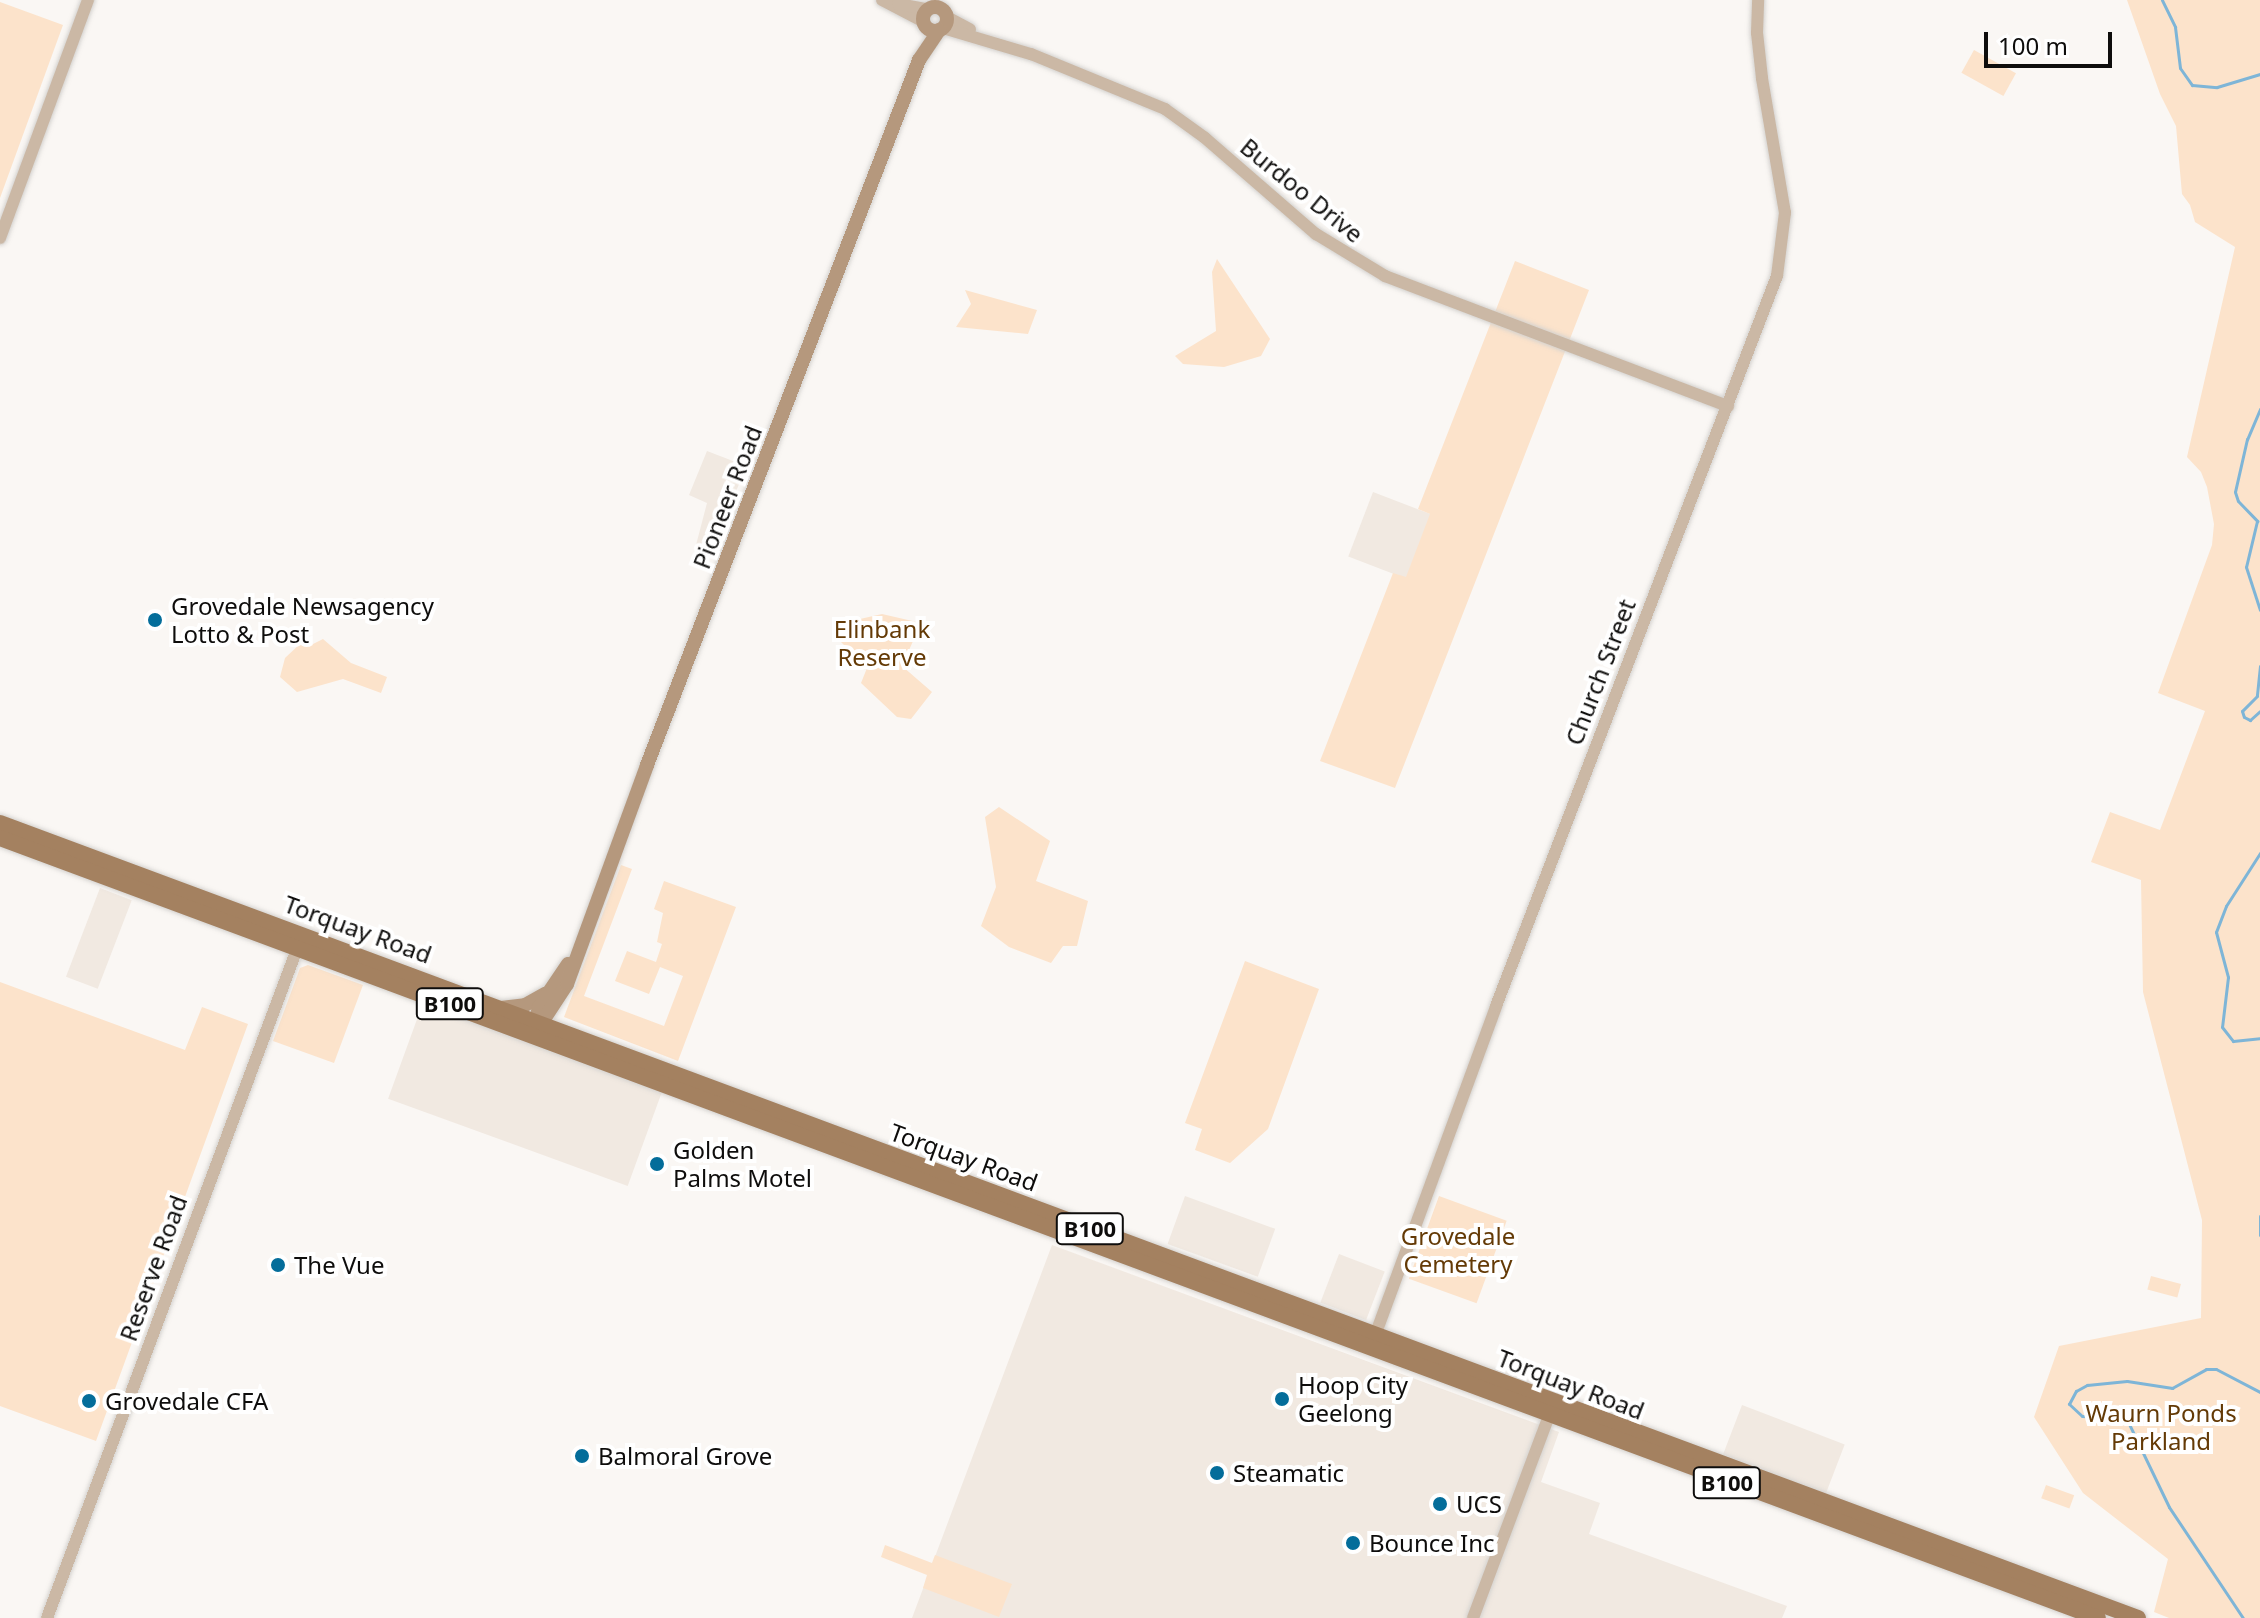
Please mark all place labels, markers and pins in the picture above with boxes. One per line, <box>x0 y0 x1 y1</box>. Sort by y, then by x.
place label: Grovedale Newsagency Lotto & Post <box>171 592 434 648</box>
marker: Grovedale Newsagency Lotto & Post <box>146 611 164 629</box>
place label: Golden Palms Motel <box>673 1136 812 1192</box>
marker: Golden Palms Motel <box>648 1155 666 1173</box>
place label: The Vue <box>294 1251 384 1279</box>
marker: The Vue <box>269 1256 287 1274</box>
place label: Hoop City Geelong <box>1298 1371 1408 1427</box>
place label: Grovedale CFA <box>105 1387 268 1415</box>
marker: Hoop City Geelong <box>1273 1390 1291 1408</box>
marker: Grovedale CFA <box>80 1392 98 1410</box>
place label: Balmoral Grove <box>598 1442 772 1470</box>
marker: Balmoral Grove <box>573 1447 591 1465</box>
place label: Steamatic <box>1233 1459 1344 1487</box>
marker: Steamatic <box>1208 1464 1226 1482</box>
place label: UCS <box>1456 1490 1502 1518</box>
marker: UCS <box>1431 1495 1449 1513</box>
place label: Bounce Inc <box>1369 1529 1495 1557</box>
marker: Bounce Inc <box>1344 1534 1362 1552</box>

